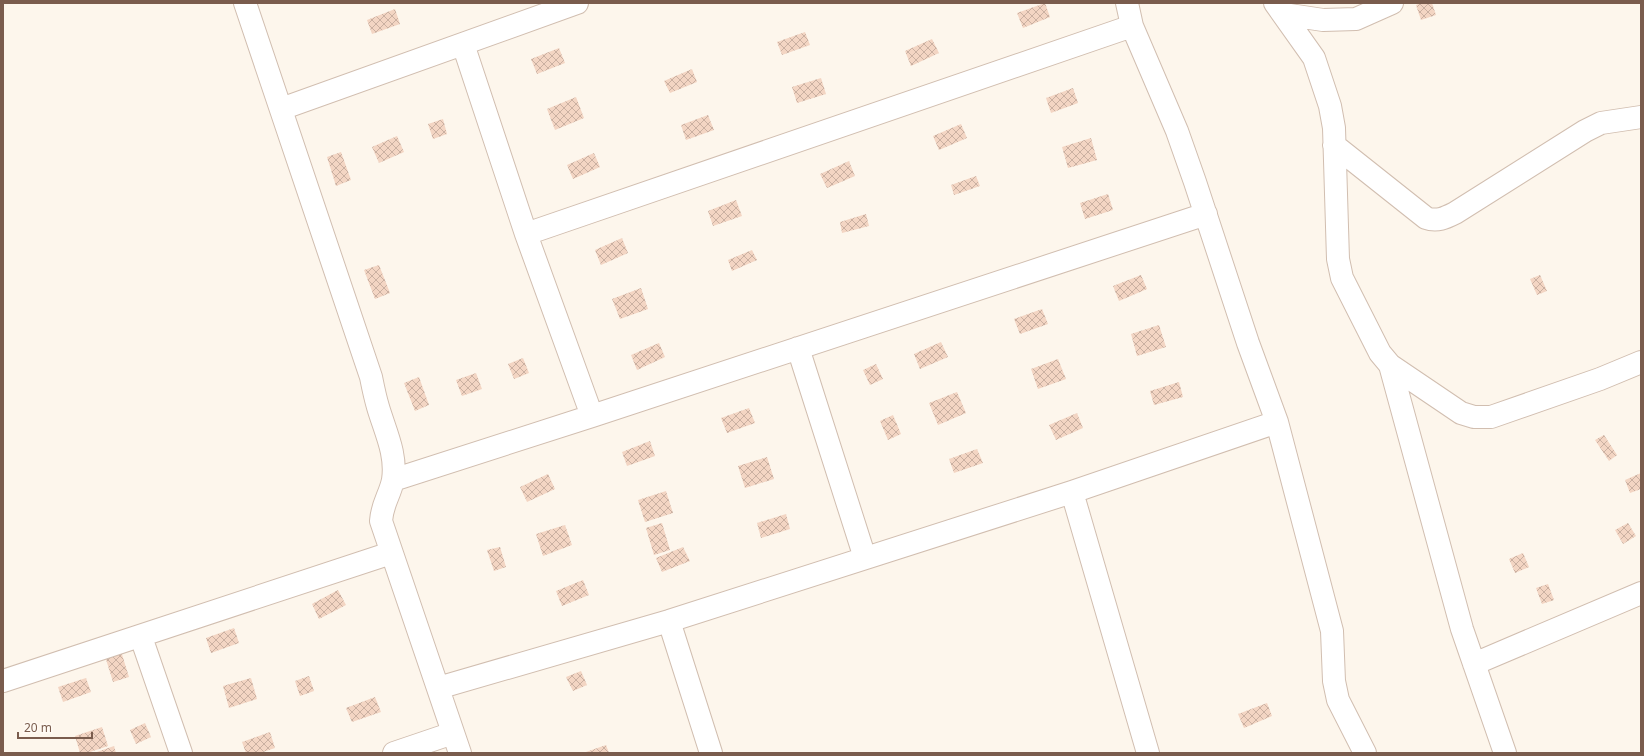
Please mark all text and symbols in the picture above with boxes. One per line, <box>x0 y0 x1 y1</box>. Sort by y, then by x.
scale bar <box>18 714 92 740</box>
text: 20 m <box>24 719 52 736</box>

